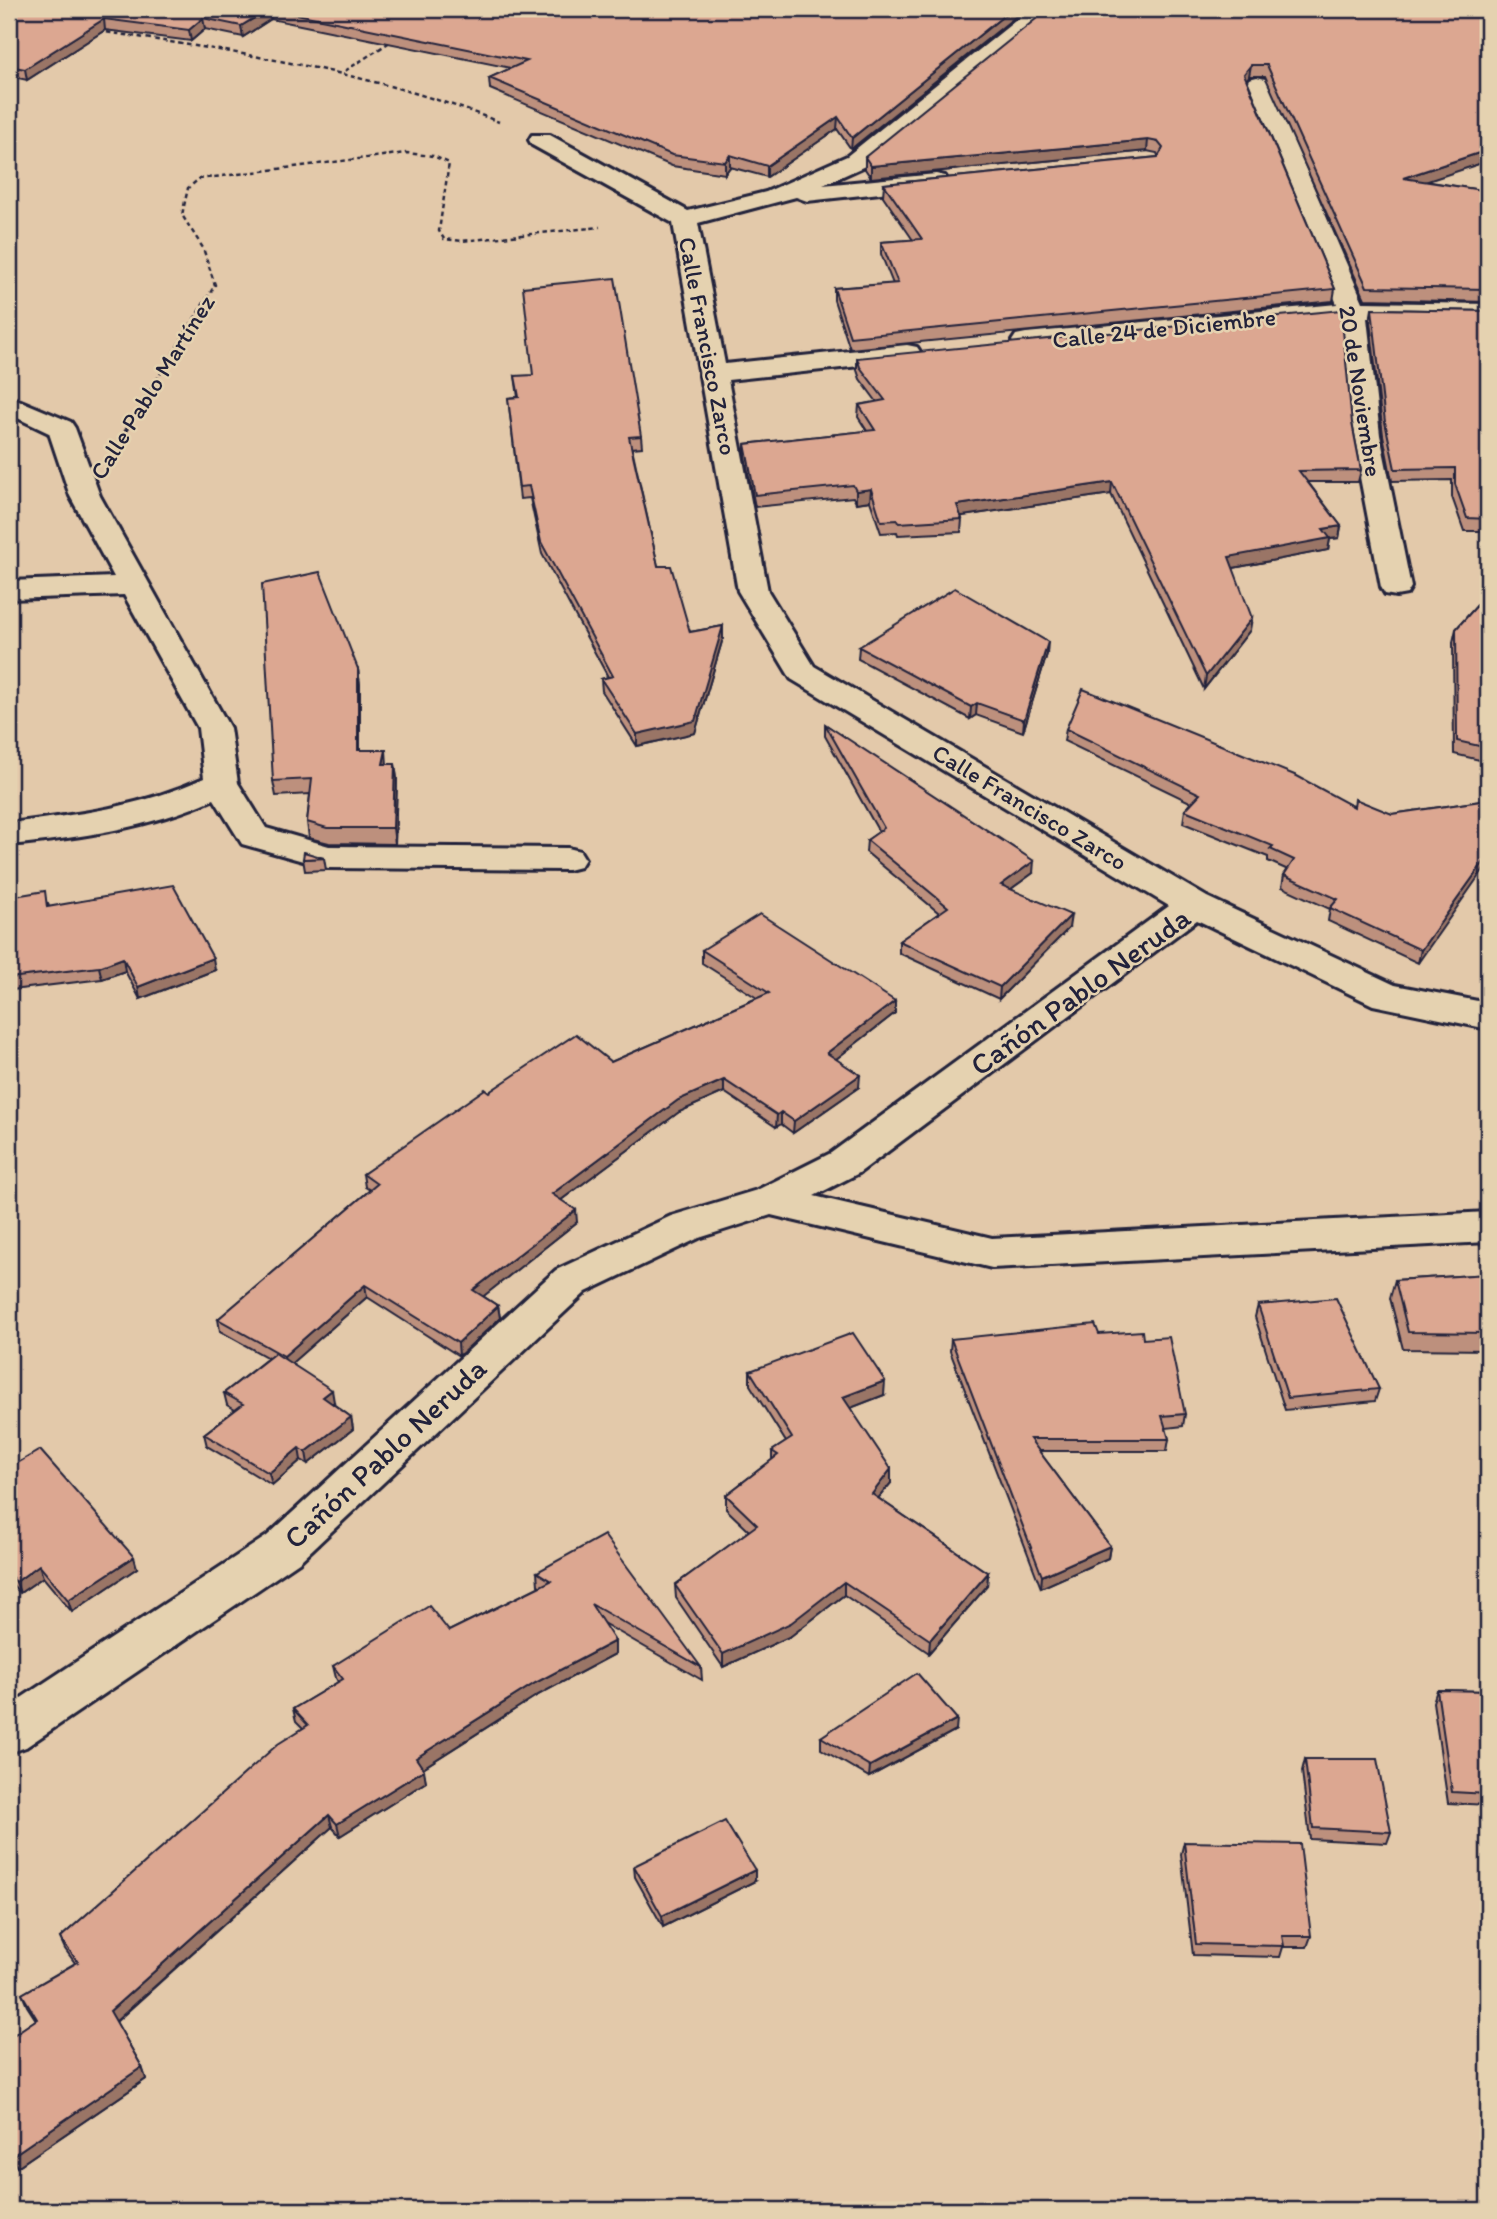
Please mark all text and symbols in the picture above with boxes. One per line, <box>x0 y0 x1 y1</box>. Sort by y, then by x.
street label: Calle Francisco Zarco <box>673 234 743 458</box>
street label: Calle Pablo Martínez <box>83 289 221 485</box>
street label: Calle 24 de Diciembre <box>1051 302 1277 354</box>
street label: 20 de Noviembre <box>1333 303 1389 479</box>
street label: Calle Francisco Zarco <box>928 737 1132 877</box>
street label: Cañón Pablo Neruda <box>963 898 1198 1083</box>
street label: Cañón Pablo Neruda <box>276 1349 494 1556</box>

